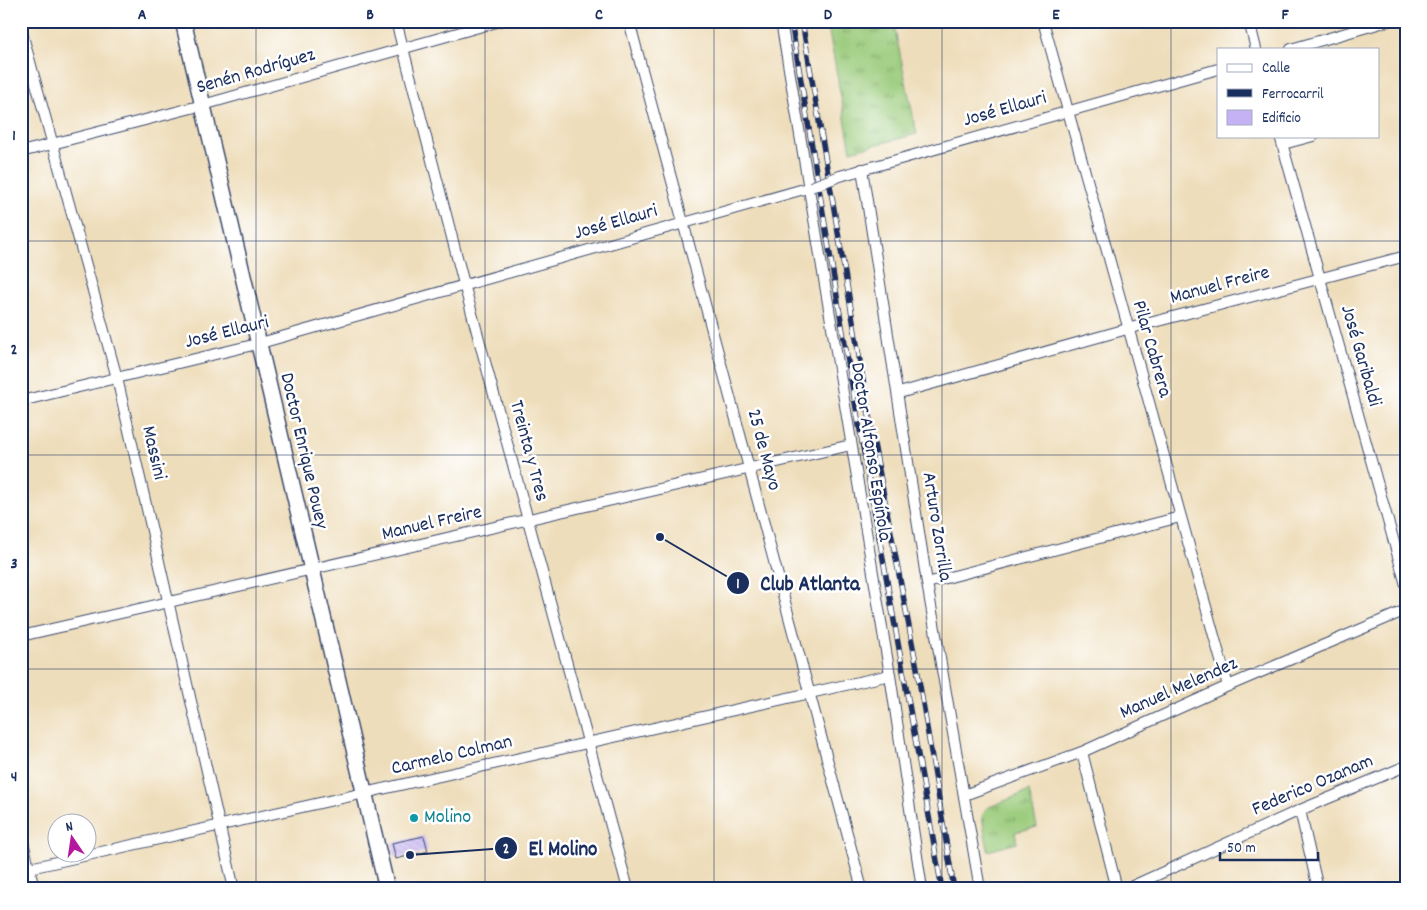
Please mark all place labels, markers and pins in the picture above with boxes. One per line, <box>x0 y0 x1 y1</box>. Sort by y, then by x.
callout: Club Atlanta <box>725 565 870 601</box>
place label: Molino <box>424 804 471 832</box>
marker: Molino <box>408 812 420 824</box>
callout: El Molino <box>493 830 607 866</box>

